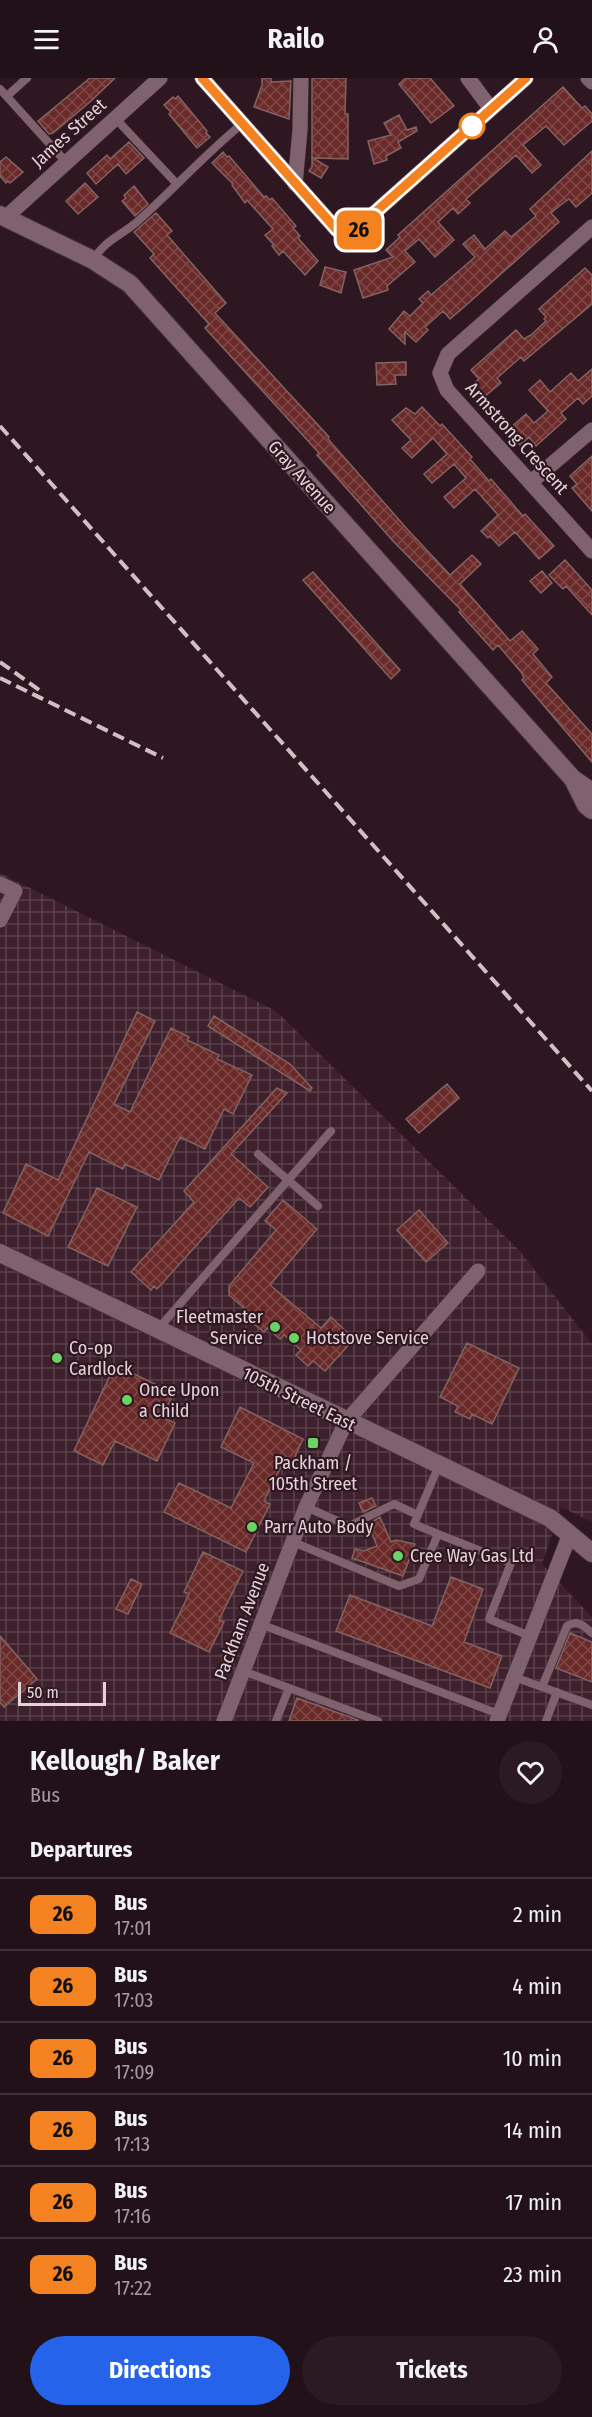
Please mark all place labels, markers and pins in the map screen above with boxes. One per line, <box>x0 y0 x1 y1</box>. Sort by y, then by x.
unlabelled marker <box>459 113 485 139</box>
place label: Fleetmaster Service <box>176 1306 264 1349</box>
marker: Fleetmaster Service <box>268 1320 282 1334</box>
place label: Hotstove Service <box>306 1327 429 1349</box>
marker: Hotstove Service <box>287 1331 301 1345</box>
place label: Co-op Cardlock <box>69 1337 133 1380</box>
marker: Co-op Cardlock <box>50 1351 64 1365</box>
place label: Once Upon a Child <box>139 1379 219 1422</box>
marker: Once Upon a Child <box>120 1393 134 1407</box>
marker: Packham / 105th Street <box>306 1436 320 1450</box>
place label: Packham / 105th Street <box>269 1452 357 1495</box>
place label: Parr Auto Body <box>264 1516 373 1538</box>
marker: Parr Auto Body <box>245 1520 259 1534</box>
place label: Cree Way Gas Ltd <box>410 1545 534 1567</box>
marker: Cree Way Gas Ltd <box>391 1549 405 1563</box>

